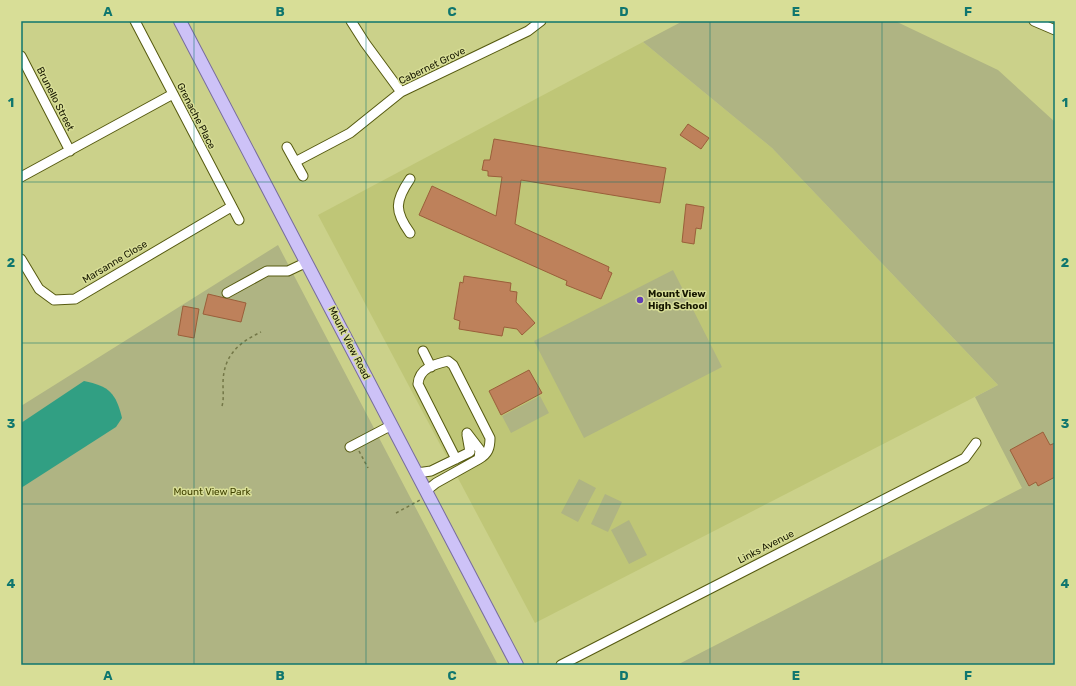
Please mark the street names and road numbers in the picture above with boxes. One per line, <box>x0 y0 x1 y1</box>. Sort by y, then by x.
street label: Cabernet Grove <box>397 45 468 87</box>
street label: Brunello Street <box>34 65 76 133</box>
street label: Grenache Place <box>174 81 218 152</box>
street label: Marsanne Close <box>80 238 150 286</box>
street label: Mount View Road <box>325 305 373 381</box>
street label: Links Avenue <box>736 528 796 566</box>

